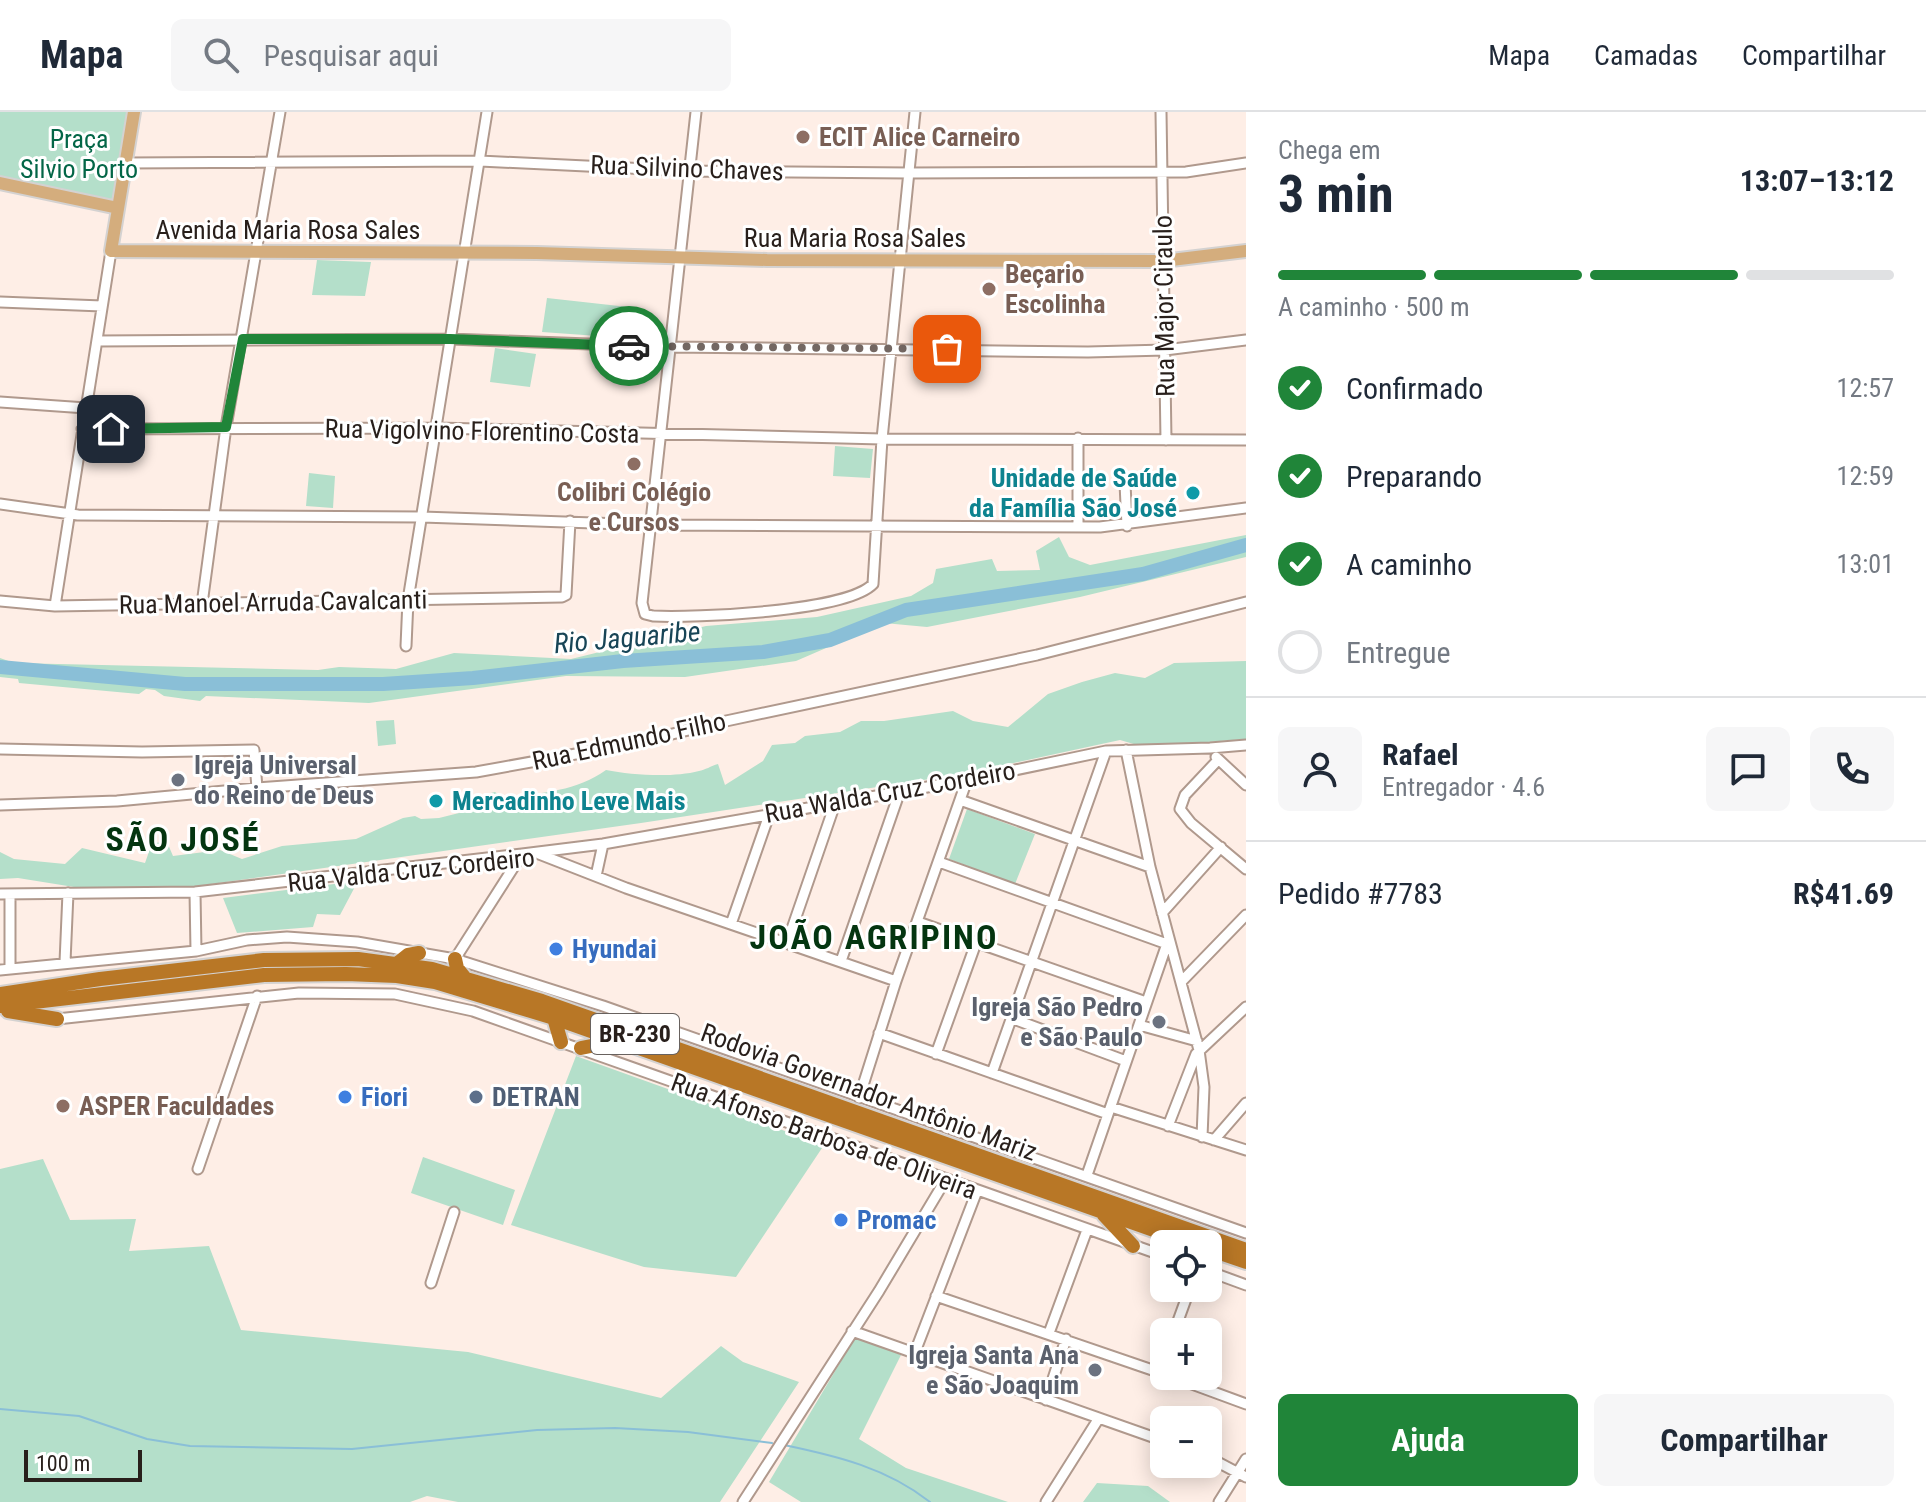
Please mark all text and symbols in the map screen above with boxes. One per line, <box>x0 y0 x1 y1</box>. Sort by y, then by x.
search box <box>171 19 731 91</box>
text: Mapa <box>40 33 123 77</box>
icon: search <box>199 33 243 77</box>
text: Pesquisar aqui <box>263 38 439 73</box>
text: Mapa <box>1488 39 1550 72</box>
text: Camadas <box>1594 39 1698 72</box>
text: Compartilhar <box>1742 39 1886 72</box>
place label: ECIT Alice Carneiro <box>819 122 1020 152</box>
park label: Praça Silvio Porto <box>20 124 138 184</box>
marker: ECIT Alice Carneiro <box>794 128 812 146</box>
text: Chega em <box>1278 135 1381 165</box>
street label: Rua Silvino Chaves <box>590 150 784 186</box>
text: 13:07–13:12 <box>1740 163 1894 198</box>
text: 3 min <box>1278 164 1394 225</box>
street label: Avenida Maria Rosa Sales <box>156 215 420 245</box>
street label: Rua Major Ciraulo <box>1147 215 1181 397</box>
street label: Rua Maria Rosa Sales <box>744 223 966 253</box>
place label: Beçario Escolinha <box>1005 259 1105 319</box>
marker: Beçario Escolinha <box>980 280 998 298</box>
text: A caminho · 500 m <box>1278 292 1469 322</box>
courier <box>589 306 669 386</box>
pin <box>913 315 981 383</box>
icon: car <box>607 324 651 368</box>
icon: bag <box>925 327 969 371</box>
icon: check <box>1278 366 1322 410</box>
text: Confirmado <box>1346 371 1483 406</box>
text: 12:57 <box>1837 373 1894 403</box>
pin <box>77 395 145 463</box>
icon: home <box>89 407 133 451</box>
street label: Rua Vigolvino Florentino Costa <box>324 413 640 449</box>
icon: check <box>1278 454 1322 498</box>
marker: Colibri Colégio e Cursos <box>625 455 643 473</box>
text: Preparando <box>1346 459 1482 494</box>
text: 12:59 <box>1837 461 1894 491</box>
place label: Unidade de Saúde da Família São José <box>969 463 1177 523</box>
place label: Colibri Colégio e Cursos <box>557 477 711 537</box>
marker: Unidade de Saúde da Família São José <box>1184 484 1202 502</box>
icon: check <box>1278 542 1322 586</box>
text: A caminho <box>1346 547 1472 582</box>
text: 13:01 <box>1837 549 1894 579</box>
street label: Rua Manoel Arruda Cavalcanti <box>119 584 427 620</box>
water label: Rio Jaguaribe <box>552 615 702 660</box>
text: Entregue <box>1346 635 1451 670</box>
street label: Rua Edmundo Filho <box>529 706 729 776</box>
button: person <box>1278 727 1362 811</box>
button: chat <box>1706 727 1790 811</box>
button: phone <box>1810 727 1894 811</box>
text: Rafael <box>1382 737 1459 772</box>
place label: Igreja Universal do Reino de Deus <box>194 750 374 810</box>
street label: Rua Walda Cruz Cordeiro <box>762 755 1018 829</box>
marker: Igreja Universal do Reino de Deus <box>169 771 187 789</box>
text: Entregador · 4.6 <box>1382 772 1545 802</box>
place label: Mercadinho Leve Mais <box>452 786 686 816</box>
marker: Mercadinho Leve Mais <box>427 792 445 810</box>
district label: SÃO JOSÉ <box>106 819 260 859</box>
street label: Rua Valda Cruz Cordeiro <box>286 842 536 898</box>
text: Pedido #7783 <box>1278 876 1443 911</box>
text: R$41.69 <box>1793 876 1894 911</box>
district label: JOÃO AGRIPINO <box>750 917 998 957</box>
place label: Hyundai <box>572 934 657 964</box>
marker: Hyundai <box>547 940 565 958</box>
place label: Igreja São Pedro e São Paulo <box>971 992 1143 1052</box>
marker: Igreja São Pedro e São Paulo <box>1150 1013 1168 1031</box>
road number: BR-230 <box>591 1014 679 1054</box>
street label: Rodovia Governador Antônio Mariz <box>697 1017 1041 1167</box>
street label: Rua Afonso Barbosa de Oliveira <box>667 1067 981 1205</box>
place label: Fiori <box>361 1082 408 1112</box>
place label: DETRAN <box>492 1082 580 1112</box>
marker: Fiori <box>336 1088 354 1106</box>
marker: DETRAN <box>467 1088 485 1106</box>
place label: ASPER Faculdades <box>79 1091 274 1121</box>
marker: ASPER Faculdades <box>54 1097 72 1115</box>
place label: Promac <box>857 1205 936 1235</box>
marker: Promac <box>832 1211 850 1229</box>
map controls <box>1150 1230 1222 1478</box>
button: locate <box>1150 1230 1222 1302</box>
button: + <box>1150 1318 1222 1390</box>
place label: Igreja Santa Ana e São Joaquim <box>908 1340 1079 1400</box>
marker: Igreja Santa Ana e São Joaquim <box>1086 1361 1104 1379</box>
button: Ajuda <box>1278 1394 1578 1486</box>
button: Compartilhar <box>1594 1394 1894 1486</box>
button: − <box>1150 1406 1222 1478</box>
scale bar <box>24 1446 142 1482</box>
text: 100 m <box>36 1451 90 1476</box>

